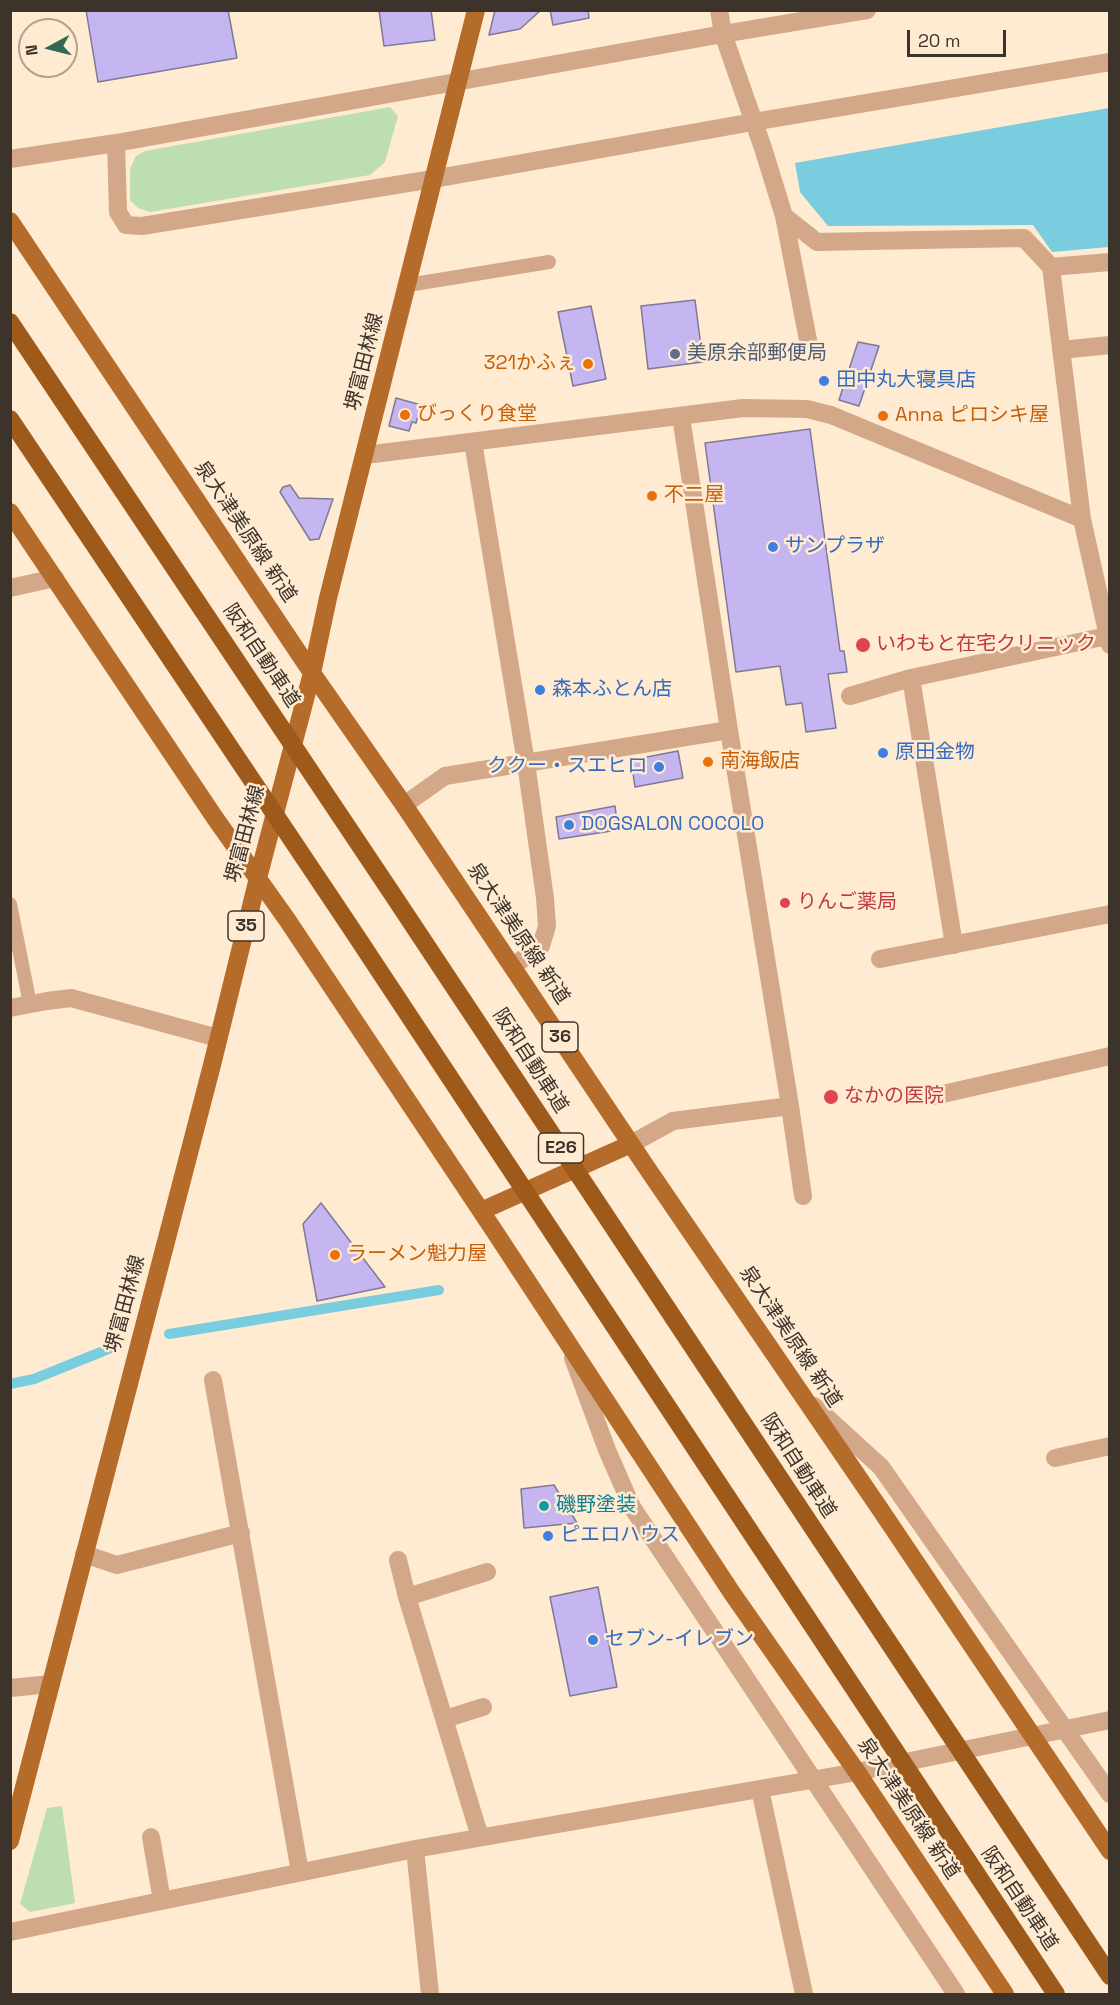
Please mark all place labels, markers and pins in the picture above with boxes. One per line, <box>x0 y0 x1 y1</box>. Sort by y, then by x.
place label: 美原余部郵便局 <box>687 342 827 366</box>
marker: 美原余部郵便局 <box>668 347 682 361</box>
place label: 321かふぇ <box>484 352 576 376</box>
marker: 321かふぇ <box>581 357 595 371</box>
place label: 田中丸大寝具店 <box>836 369 976 393</box>
marker: 田中丸大寝具店 <box>817 374 831 388</box>
place label: びっくり食堂 <box>417 403 537 427</box>
place label: Anna ピロシキ屋 <box>895 404 1049 428</box>
marker: びっくり食堂 <box>398 408 412 422</box>
marker: Anna ピロシキ屋 <box>876 409 890 423</box>
place label: 不二屋 <box>664 484 724 508</box>
marker: 不二屋 <box>645 489 659 503</box>
place label: サンプラザ <box>785 535 885 559</box>
marker: サンプラザ <box>766 540 780 554</box>
place label: いわもと在宅クリニック <box>876 633 1096 657</box>
marker: いわもと在宅クリニック <box>854 636 872 654</box>
place label: 森本ふとん店 <box>552 678 672 702</box>
marker: 森本ふとん店 <box>533 683 547 697</box>
place label: 原田金物 <box>895 741 975 765</box>
marker: 原田金物 <box>876 746 890 760</box>
place label: 南海飯店 <box>720 750 800 774</box>
place label: ククー・スエヒロ <box>487 755 647 779</box>
marker: 南海飯店 <box>701 755 715 769</box>
marker: ククー・スエヒロ <box>652 760 666 774</box>
place label: DOGSALON COCOLO <box>581 813 764 837</box>
marker: DOGSALON COCOLO <box>562 818 576 832</box>
place label: りんご薬局 <box>797 891 897 915</box>
marker: りんご薬局 <box>778 896 792 910</box>
place label: なかの医院 <box>844 1085 944 1109</box>
marker: なかの医院 <box>822 1088 840 1106</box>
place label: ラーメン魁力屋 <box>347 1243 487 1267</box>
marker: ラーメン魁力屋 <box>328 1248 342 1262</box>
place label: 磯野塗装 <box>556 1494 636 1518</box>
marker: 磯野塗装 <box>537 1499 551 1513</box>
place label: ピエロハウス <box>560 1524 680 1548</box>
marker: ピエロハウス <box>541 1529 555 1543</box>
place label: セブン-イレブン <box>605 1628 754 1652</box>
marker: セブン-イレブン <box>586 1633 600 1647</box>

